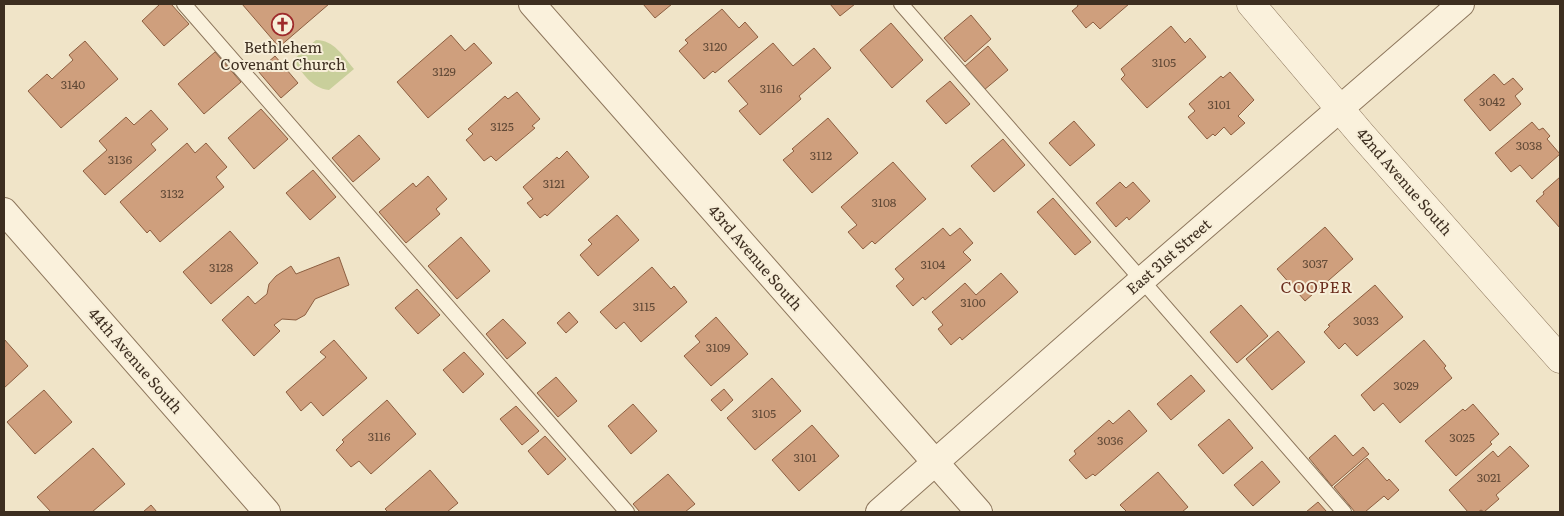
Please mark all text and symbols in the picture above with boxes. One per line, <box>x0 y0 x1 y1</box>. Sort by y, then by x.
church icon: Bethlehem Covenant Church <box>271 13 295 37</box>
place label: Bethlehem Covenant Church <box>220 35 346 75</box>
house number: 3120 <box>703 37 727 55</box>
house number: 3105 <box>1152 53 1176 71</box>
house number: 3129 <box>432 62 456 80</box>
house number: 3140 <box>61 75 85 93</box>
house number: 3116 <box>760 79 783 97</box>
house number: 3042 <box>1479 92 1505 110</box>
house number: 3101 <box>1207 95 1231 113</box>
house number: 3125 <box>490 117 514 135</box>
street label: 42nd Avenue South <box>1352 122 1459 240</box>
house number: 3038 <box>1516 136 1543 154</box>
house number: 3112 <box>810 146 832 164</box>
house number: 3136 <box>108 150 133 168</box>
house number: 3121 <box>543 174 565 192</box>
house number: 3132 <box>160 184 184 202</box>
house number: 3108 <box>872 193 897 211</box>
street label: 43rd Avenue South <box>704 199 809 315</box>
street label: East 31st Street <box>1120 212 1216 299</box>
house number: 3037 <box>1302 254 1328 272</box>
house number: 3104 <box>921 255 946 273</box>
house number: 3128 <box>209 258 233 276</box>
district label: COOPER <box>1281 274 1353 298</box>
house number: 3100 <box>960 293 986 311</box>
house number: 3115 <box>633 297 655 315</box>
street label: 44th Avenue South <box>84 302 189 418</box>
house number: 3033 <box>1353 311 1379 329</box>
house number: 3109 <box>706 338 730 356</box>
house number: 3029 <box>1393 376 1419 394</box>
house number: 3105 <box>752 404 776 422</box>
house number: 3116 <box>368 427 391 445</box>
house number: 3025 <box>1449 428 1475 446</box>
house number: 3036 <box>1097 431 1124 449</box>
house number: 3101 <box>793 448 817 466</box>
house number: 3021 <box>1477 468 1501 486</box>

